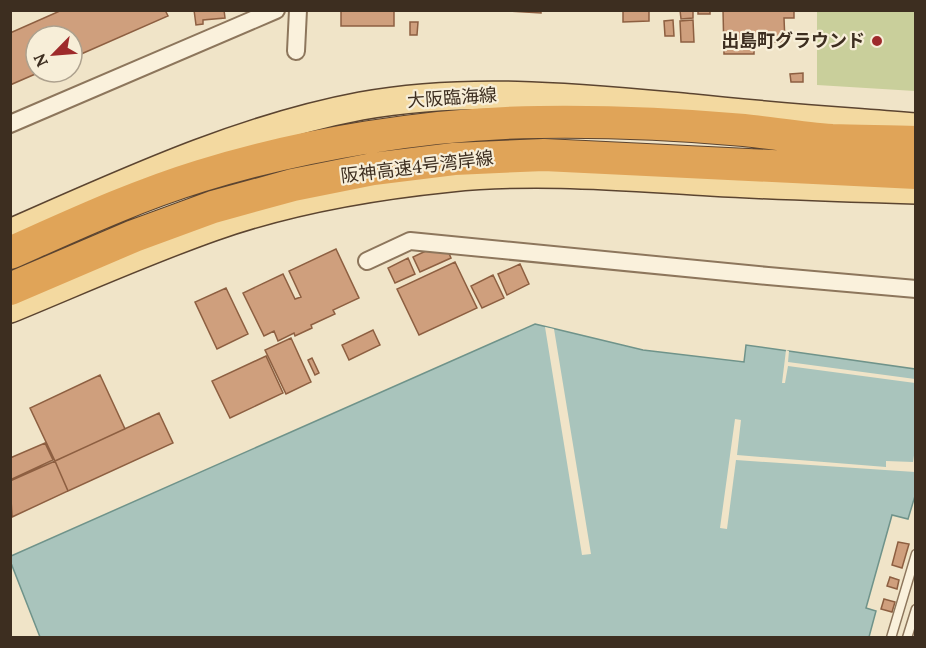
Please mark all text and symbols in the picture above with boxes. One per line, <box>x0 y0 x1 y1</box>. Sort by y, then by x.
north arrow <box>24 24 84 84</box>
place label: 出島町グラウンド <box>721 29 865 52</box>
marker: 出島町グラウンド <box>870 34 884 48</box>
text: N <box>29 51 52 70</box>
street label: 大阪臨海線 <box>406 83 498 112</box>
street label: 阪神高速4号湾岸線 <box>339 146 495 187</box>

